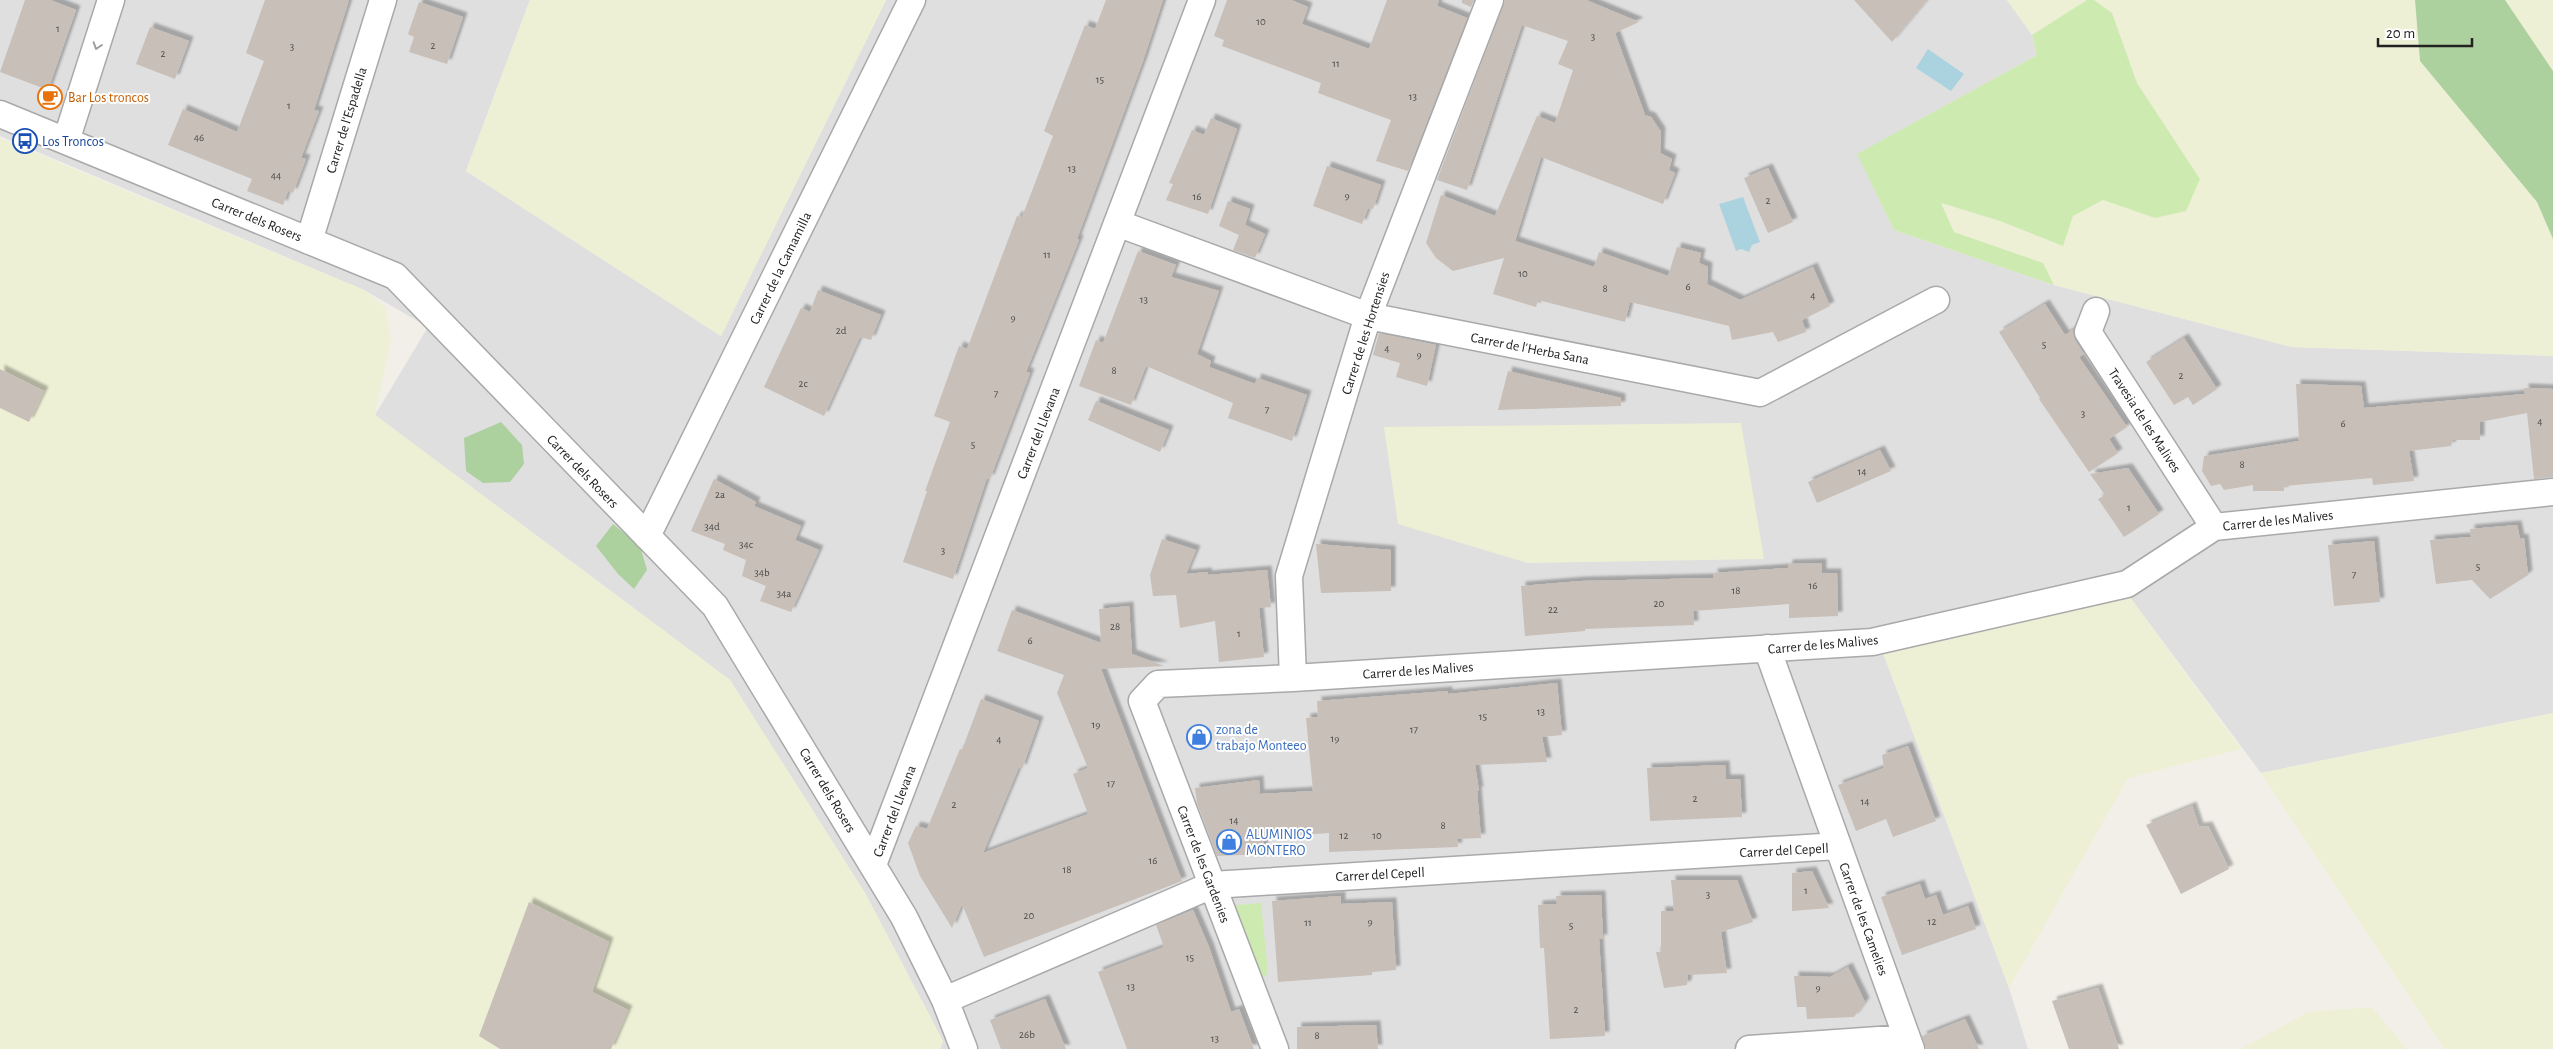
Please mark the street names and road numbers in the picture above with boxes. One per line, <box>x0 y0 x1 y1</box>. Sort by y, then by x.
street label: Carrer de l'Espadella <box>324 65 370 175</box>
street label: Carrer dels Rosers <box>209 195 304 244</box>
street label: Carrer de la Camamilla <box>748 209 814 327</box>
street label: Carrer de les Hortensies <box>1340 270 1392 396</box>
street label: Carrer de l'Herba Sana <box>1469 331 1591 367</box>
street label: Travesia de les Malives <box>2105 366 2183 475</box>
street label: Carrer del Llevana <box>1015 385 1063 481</box>
street label: Carrer dels Rosers <box>544 432 621 511</box>
street label: Carrer de les Malives <box>2222 508 2334 534</box>
street label: Carrer de les Malives <box>1767 633 1879 657</box>
street label: Carrer de les Malives <box>1362 660 1474 682</box>
street label: Carrer dels Rosers <box>796 746 858 835</box>
street label: Carrer del Llevana <box>871 763 919 859</box>
street label: Carrer de les Gardenies <box>1174 804 1232 925</box>
street label: Carrer del Cepell <box>1739 842 1829 860</box>
street label: Carrer de les Camelies <box>1836 861 1890 978</box>
street label: Carrer del Cepell <box>1335 866 1425 884</box>

